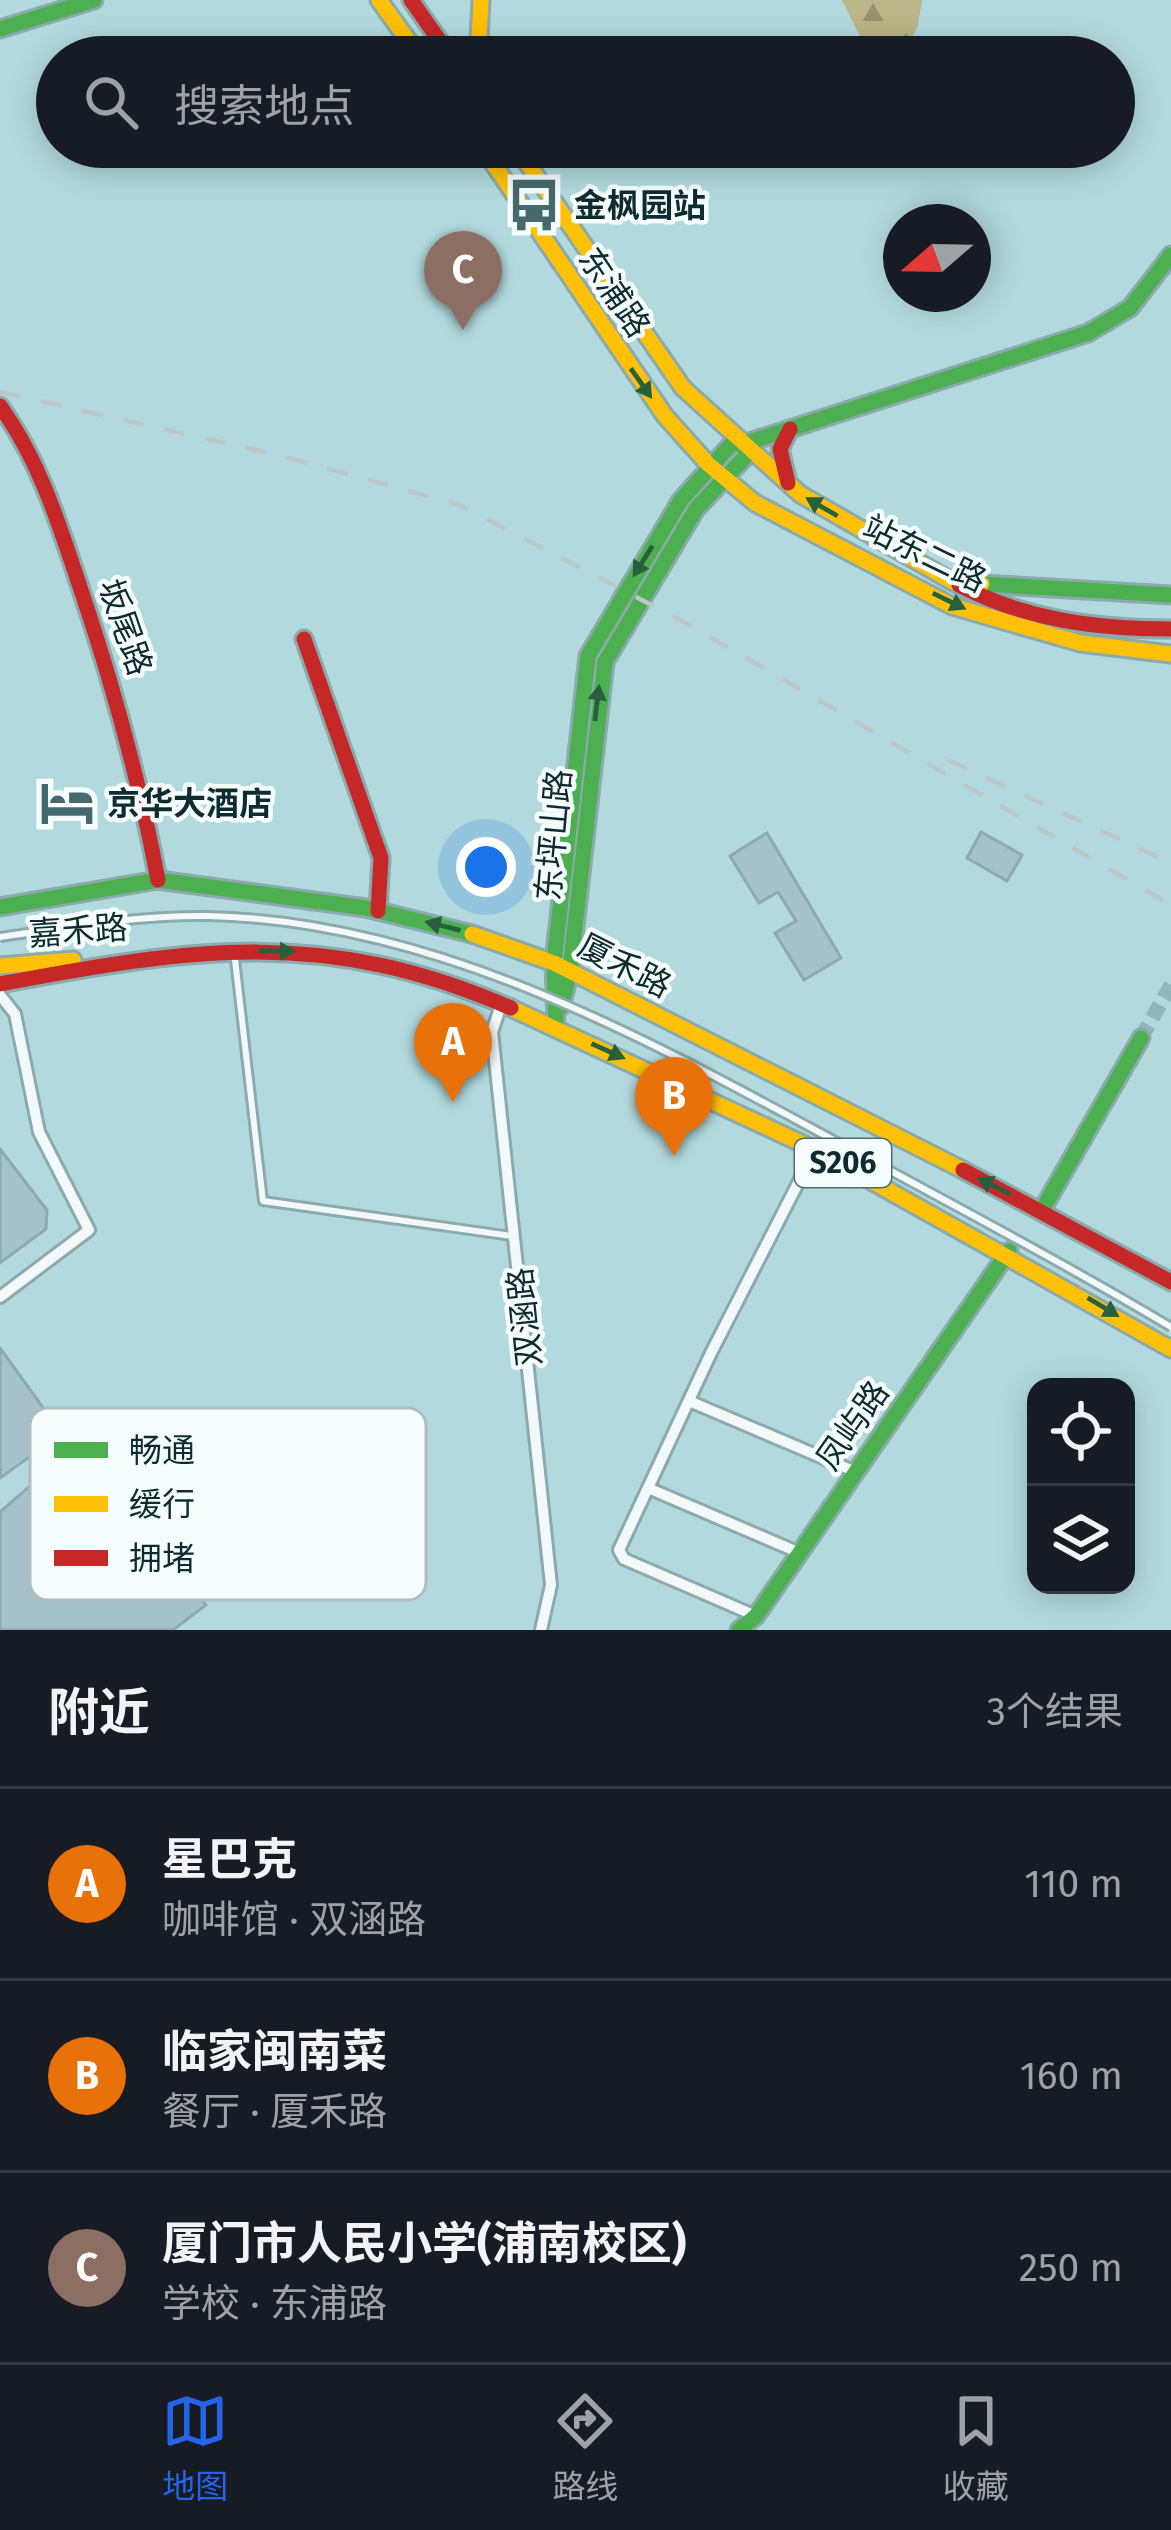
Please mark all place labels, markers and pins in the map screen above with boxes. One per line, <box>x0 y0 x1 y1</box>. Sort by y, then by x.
bus stop icon: 金枫园站 <box>505 176 563 234</box>
place label: 金枫园站 <box>574 186 706 226</box>
pin: C <box>424 231 502 330</box>
hotel icon: 京华大酒店 <box>38 774 96 832</box>
place label: 京华大酒店 <box>107 784 272 824</box>
pin: A <box>414 1003 492 1102</box>
pin: B <box>635 1057 713 1156</box>

